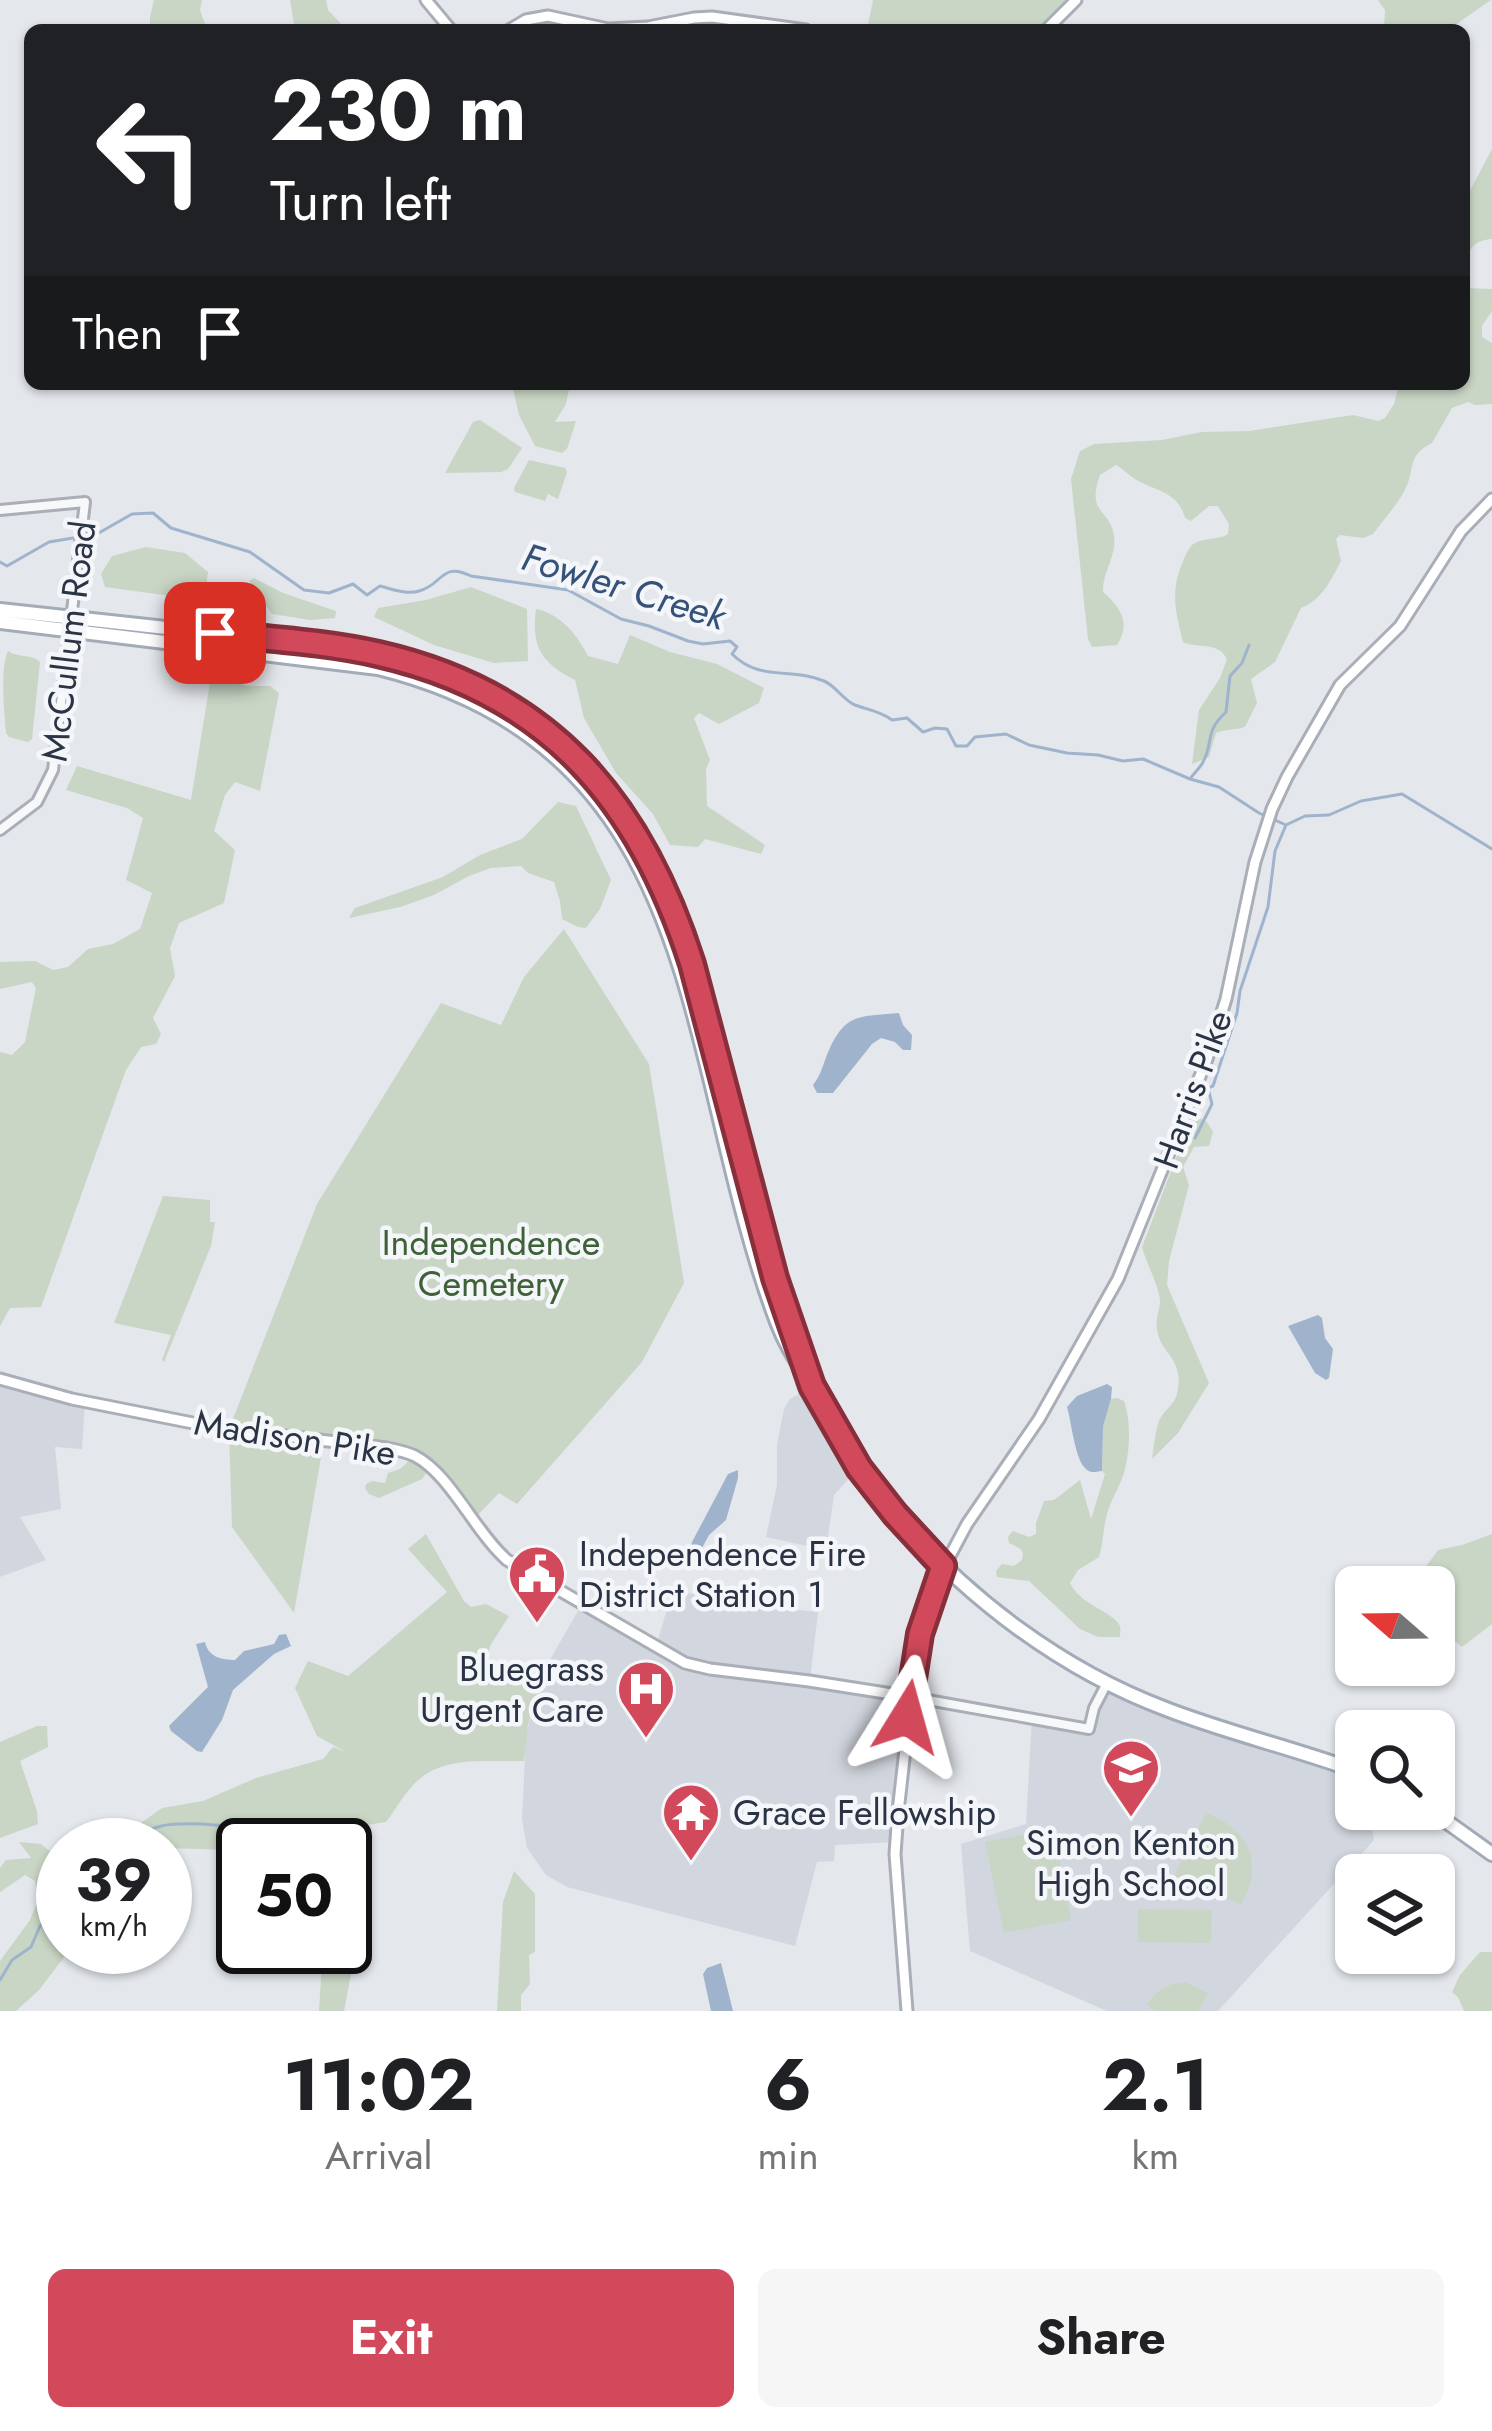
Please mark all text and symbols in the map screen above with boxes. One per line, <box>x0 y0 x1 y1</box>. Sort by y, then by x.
text: 230 m <box>270 50 527 172</box>
icon: left <box>72 72 228 228</box>
text: Turn left <box>270 162 451 240</box>
icon: arrive <box>187 300 253 366</box>
text: Then <box>72 301 163 366</box>
street label: McCullum Road <box>27 518 109 764</box>
water label: Fowler Creek <box>515 528 735 645</box>
pin <box>164 582 266 684</box>
icon: arrive <box>182 600 248 666</box>
street label: Harris Pike <box>1139 1002 1245 1176</box>
park label: Independence Cemetery <box>382 1216 600 1309</box>
street label: Madison Pike <box>191 1395 399 1479</box>
place label: Independence Fire District Station 1 <box>579 1527 866 1620</box>
public building icon: Independence Fire District Station 1 <box>506 1543 568 1625</box>
north arrow <box>1335 1566 1455 1686</box>
map controls <box>1335 1566 1455 1974</box>
place label: Bluegrass Urgent Care <box>420 1642 604 1735</box>
position arrow <box>844 1654 970 1780</box>
hospital icon: Bluegrass Urgent Care <box>615 1658 677 1740</box>
button: search <box>1335 1710 1455 1830</box>
school or university icon: Simon Kenton High School <box>1100 1737 1162 1819</box>
temple icon: Grace Fellowship <box>660 1781 722 1863</box>
place label: Grace Fellowship <box>733 1786 996 1838</box>
place label: Simon Kenton High School <box>1026 1816 1236 1909</box>
speed limit sign: 50 <box>216 1818 372 1974</box>
text: 39 <box>75 1837 153 1924</box>
button: layers <box>1335 1854 1455 1974</box>
text: km/h <box>80 1904 148 1947</box>
text: 11:02 <box>283 2033 475 2137</box>
text: 6 <box>764 2033 812 2137</box>
text: 2.1 <box>1102 2033 1209 2137</box>
text: Arrival <box>325 2127 433 2184</box>
text: min <box>758 2127 819 2184</box>
text: km <box>1132 2127 1179 2184</box>
button: Exit <box>48 2269 734 2407</box>
button: Share <box>758 2269 1444 2407</box>

